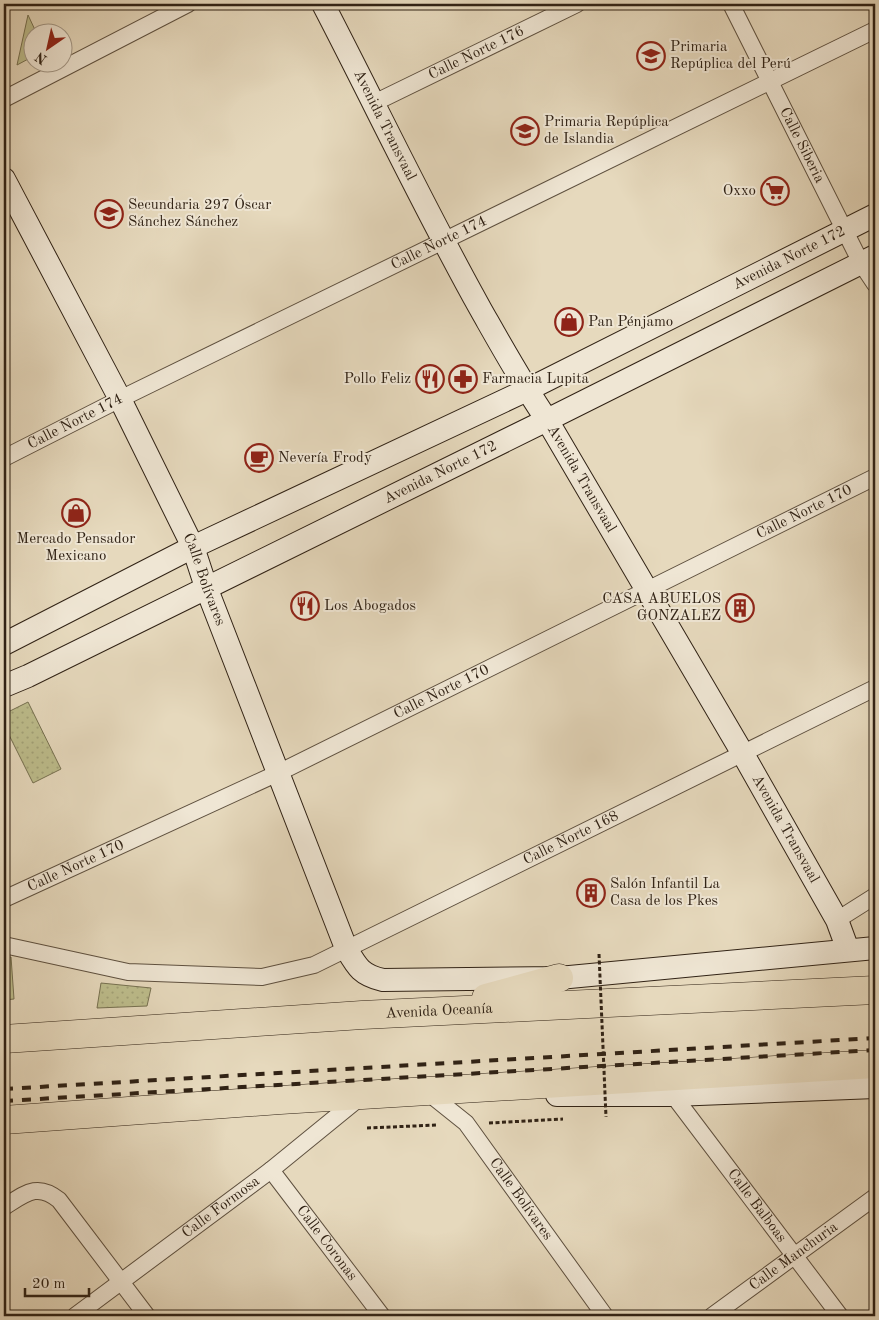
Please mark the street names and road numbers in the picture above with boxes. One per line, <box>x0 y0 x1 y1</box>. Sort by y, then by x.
street label: Calle Norte 176 <box>426 23 527 83</box>
street label: Avenida Transvaal <box>351 68 419 183</box>
street label: Calle Siberia <box>777 105 827 186</box>
street label: Calle Norte 174 <box>389 214 489 273</box>
street label: Avenida Norte 172 <box>730 224 848 293</box>
street label: Calle Norte 174 <box>25 391 125 452</box>
street label: Avenida Transvaal <box>544 423 619 535</box>
street label: Avenida Norte 172 <box>382 438 499 507</box>
street label: Calle Norte 170 <box>754 482 854 542</box>
street label: Calle Bolívares <box>180 531 228 628</box>
street label: Calle Norte 170 <box>391 662 492 722</box>
street label: Avenida Transvaal <box>749 772 822 885</box>
street label: Calle Norte 168 <box>521 808 621 868</box>
street label: Calle Norte 170 <box>25 837 126 895</box>
street label: Avenida Oceanía <box>385 1001 494 1021</box>
street label: Calle Bolívares <box>486 1155 555 1243</box>
street label: Calle Balboas <box>724 1166 789 1245</box>
street label: Calle Formosa <box>179 1173 263 1241</box>
street label: Calle Coronas <box>294 1203 360 1284</box>
street label: Calle Manchuria <box>747 1219 841 1294</box>

